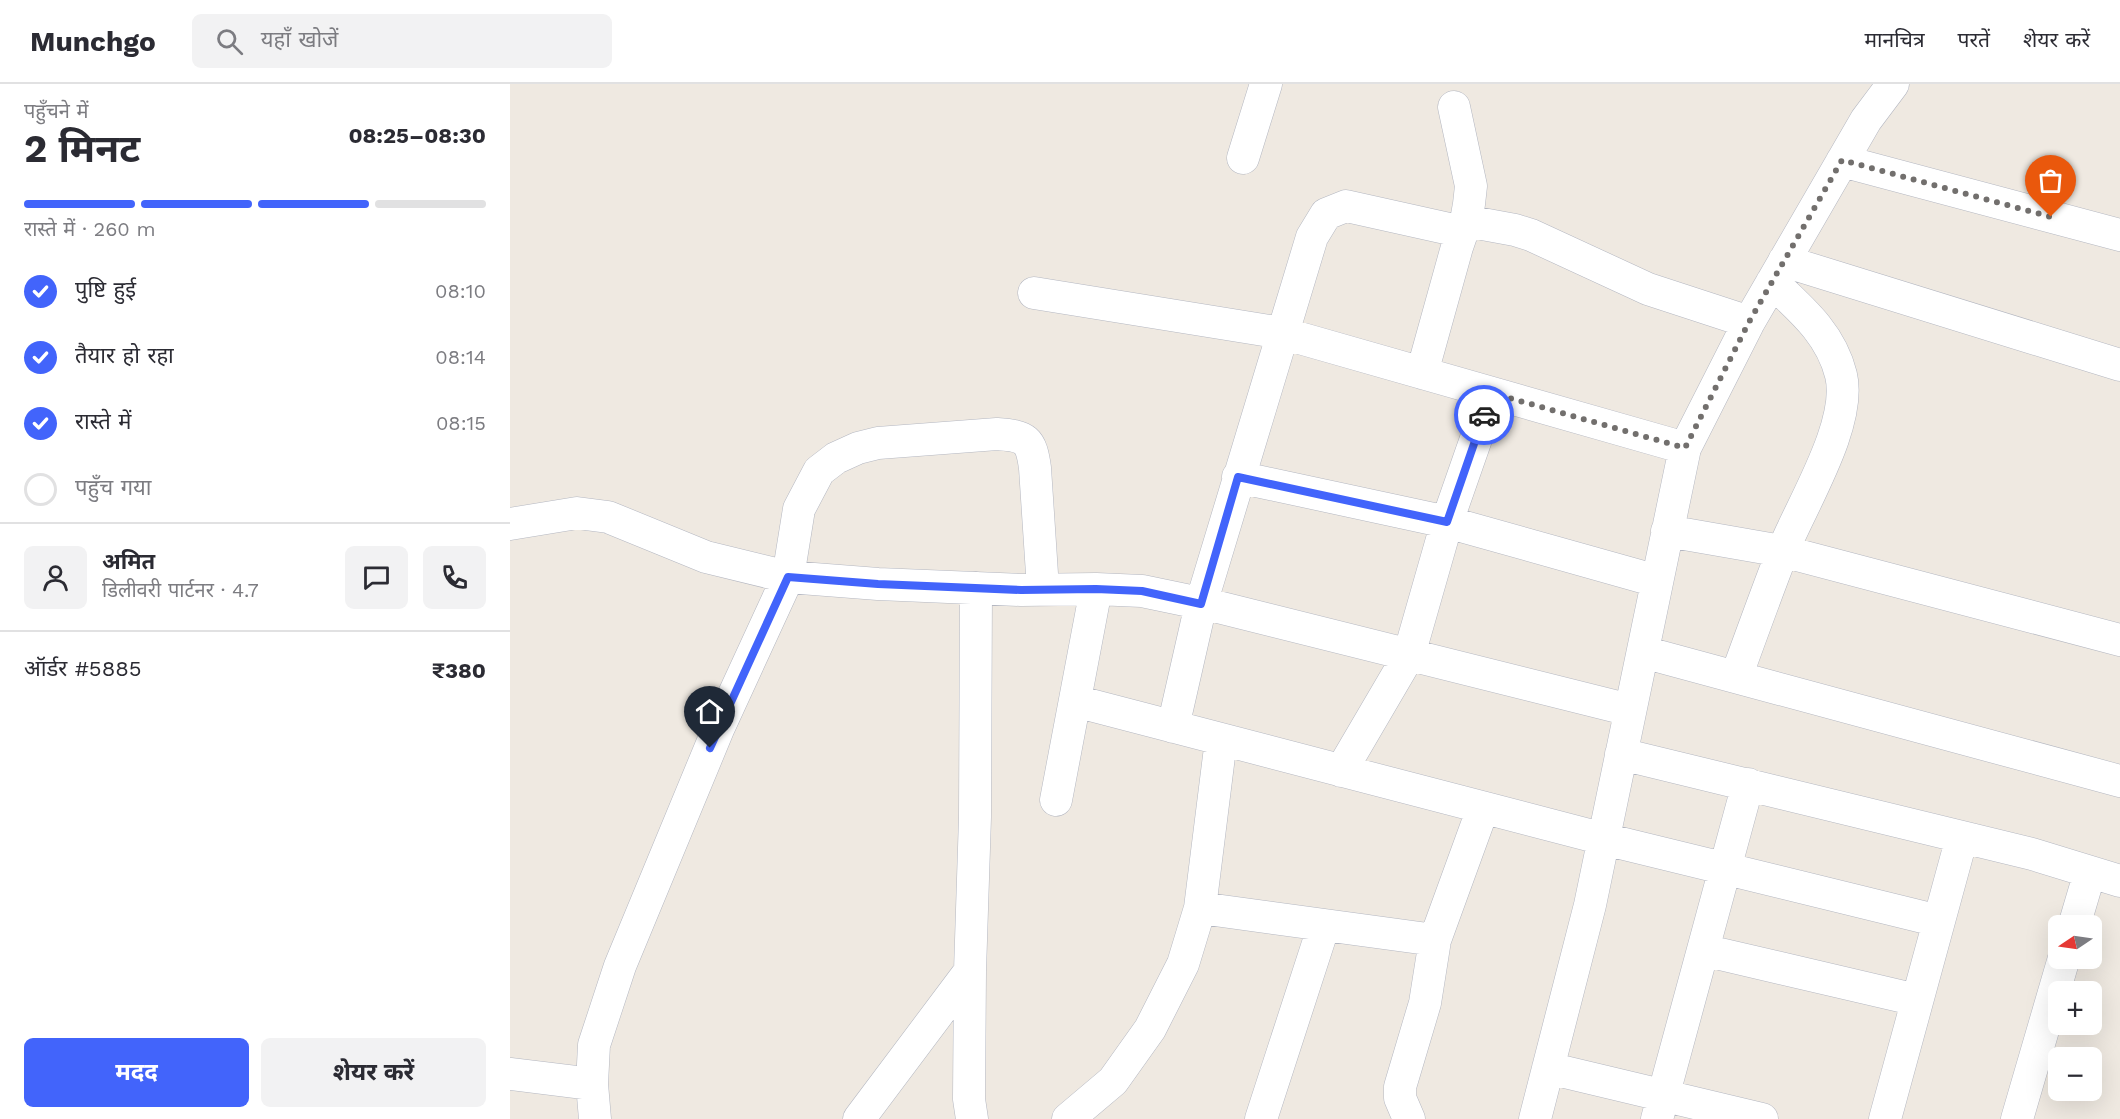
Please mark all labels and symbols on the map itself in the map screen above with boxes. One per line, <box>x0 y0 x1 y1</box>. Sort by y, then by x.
pin <box>2025 155 2076 217</box>
courier <box>1454 385 1514 445</box>
pin <box>684 686 735 748</box>
north arrow <box>2048 915 2102 969</box>

